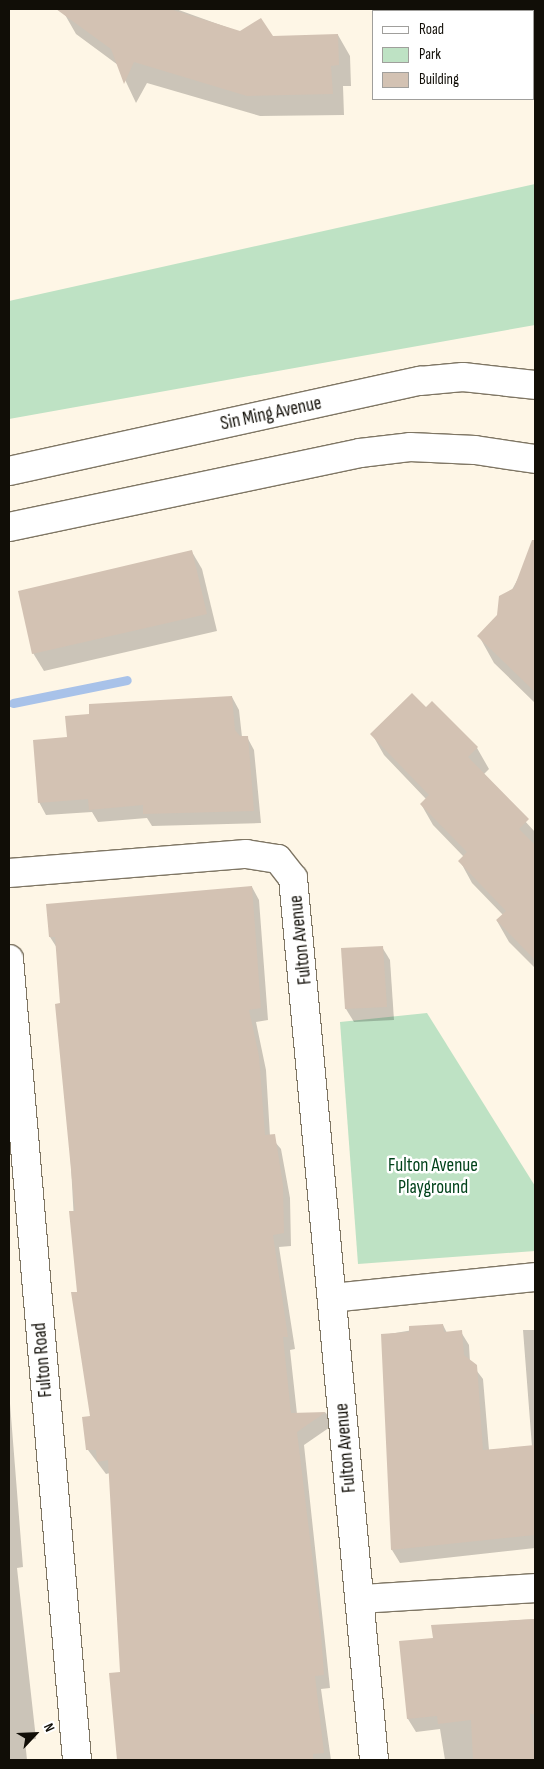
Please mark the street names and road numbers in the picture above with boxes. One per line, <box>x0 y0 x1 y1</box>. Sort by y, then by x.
street label: Sin Ming Avenue <box>218 392 324 436</box>
street label: Fulton Avenue <box>285 894 317 986</box>
street label: Fulton Road <box>28 1322 58 1398</box>
street label: Fulton Avenue <box>331 1402 361 1494</box>

